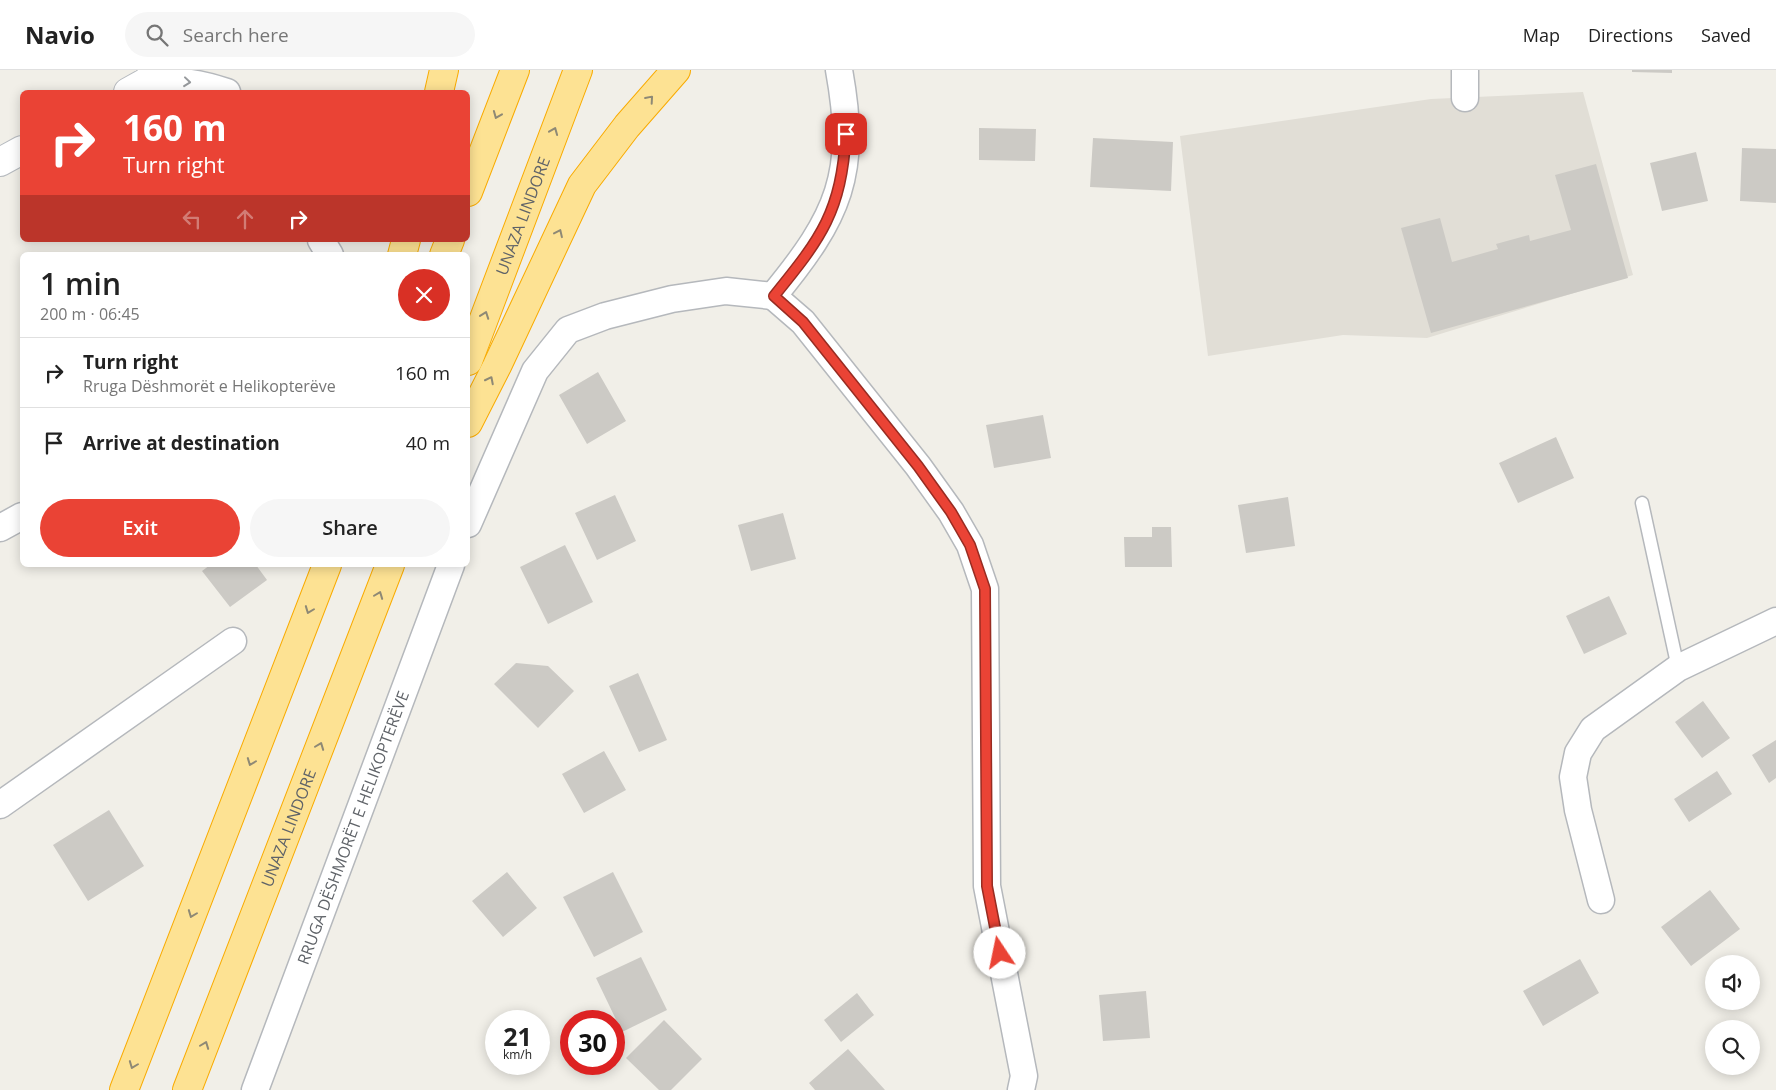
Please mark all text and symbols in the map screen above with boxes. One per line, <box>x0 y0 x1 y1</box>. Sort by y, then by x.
search box <box>125 12 475 57</box>
text: Navio <box>25 18 95 51</box>
icon: search <box>143 21 171 49</box>
text: Search here <box>183 22 289 48</box>
text: Map <box>1523 23 1560 47</box>
text: Directions <box>1588 23 1673 47</box>
text: Saved <box>1701 23 1751 47</box>
one-way arrow <box>184 76 192 87</box>
one-way arrow <box>645 96 654 105</box>
text: 160 m <box>123 104 227 151</box>
icon: right <box>40 110 105 175</box>
one-way arrow <box>493 110 503 119</box>
pin <box>825 113 867 155</box>
icon: arrive <box>832 120 860 148</box>
one-way arrow <box>548 127 558 135</box>
text: Turn right <box>123 149 225 179</box>
street label: UNAZA LINDORE <box>490 154 555 278</box>
icon: left <box>178 205 206 233</box>
icon: ahead <box>231 205 259 233</box>
icon: right <box>284 205 312 233</box>
one-way arrow <box>553 229 564 238</box>
text: 1 min <box>40 263 121 304</box>
button: close <box>398 269 450 321</box>
text: 200 m · 06:45 <box>40 303 140 325</box>
one-way arrow <box>479 312 489 320</box>
text: Turn right <box>83 349 178 375</box>
icon: right <box>40 359 68 387</box>
text: 160 m <box>395 360 450 386</box>
text: Rruga Dëshmorët e Helikopterëve <box>83 375 336 397</box>
one-way arrow <box>484 376 494 385</box>
icon: arrive <box>40 429 68 457</box>
text: Arrive at destination <box>83 430 280 456</box>
text: 40 m <box>406 430 450 456</box>
button: Exit <box>40 499 240 557</box>
button: Share <box>250 499 450 557</box>
one-way arrow <box>373 591 383 599</box>
one-way arrow <box>305 606 315 614</box>
street label: RRUGA DËSHMORËT E HELIKOPTERËVE <box>292 688 414 968</box>
one-way arrow <box>314 742 324 751</box>
one-way arrow <box>247 757 257 766</box>
street label: UNAZA LINDORE <box>256 766 321 890</box>
one-way arrow <box>188 909 198 917</box>
position arrow <box>973 926 1025 978</box>
map controls <box>1705 955 1760 1075</box>
button: sound <box>1705 955 1760 1010</box>
speed limit sign: 30 <box>560 1010 625 1075</box>
text: 21 <box>503 1019 532 1053</box>
button: search <box>1705 1020 1760 1075</box>
one-way arrow <box>199 1041 209 1049</box>
text: km/h <box>503 1046 532 1063</box>
one-way arrow <box>129 1060 140 1069</box>

